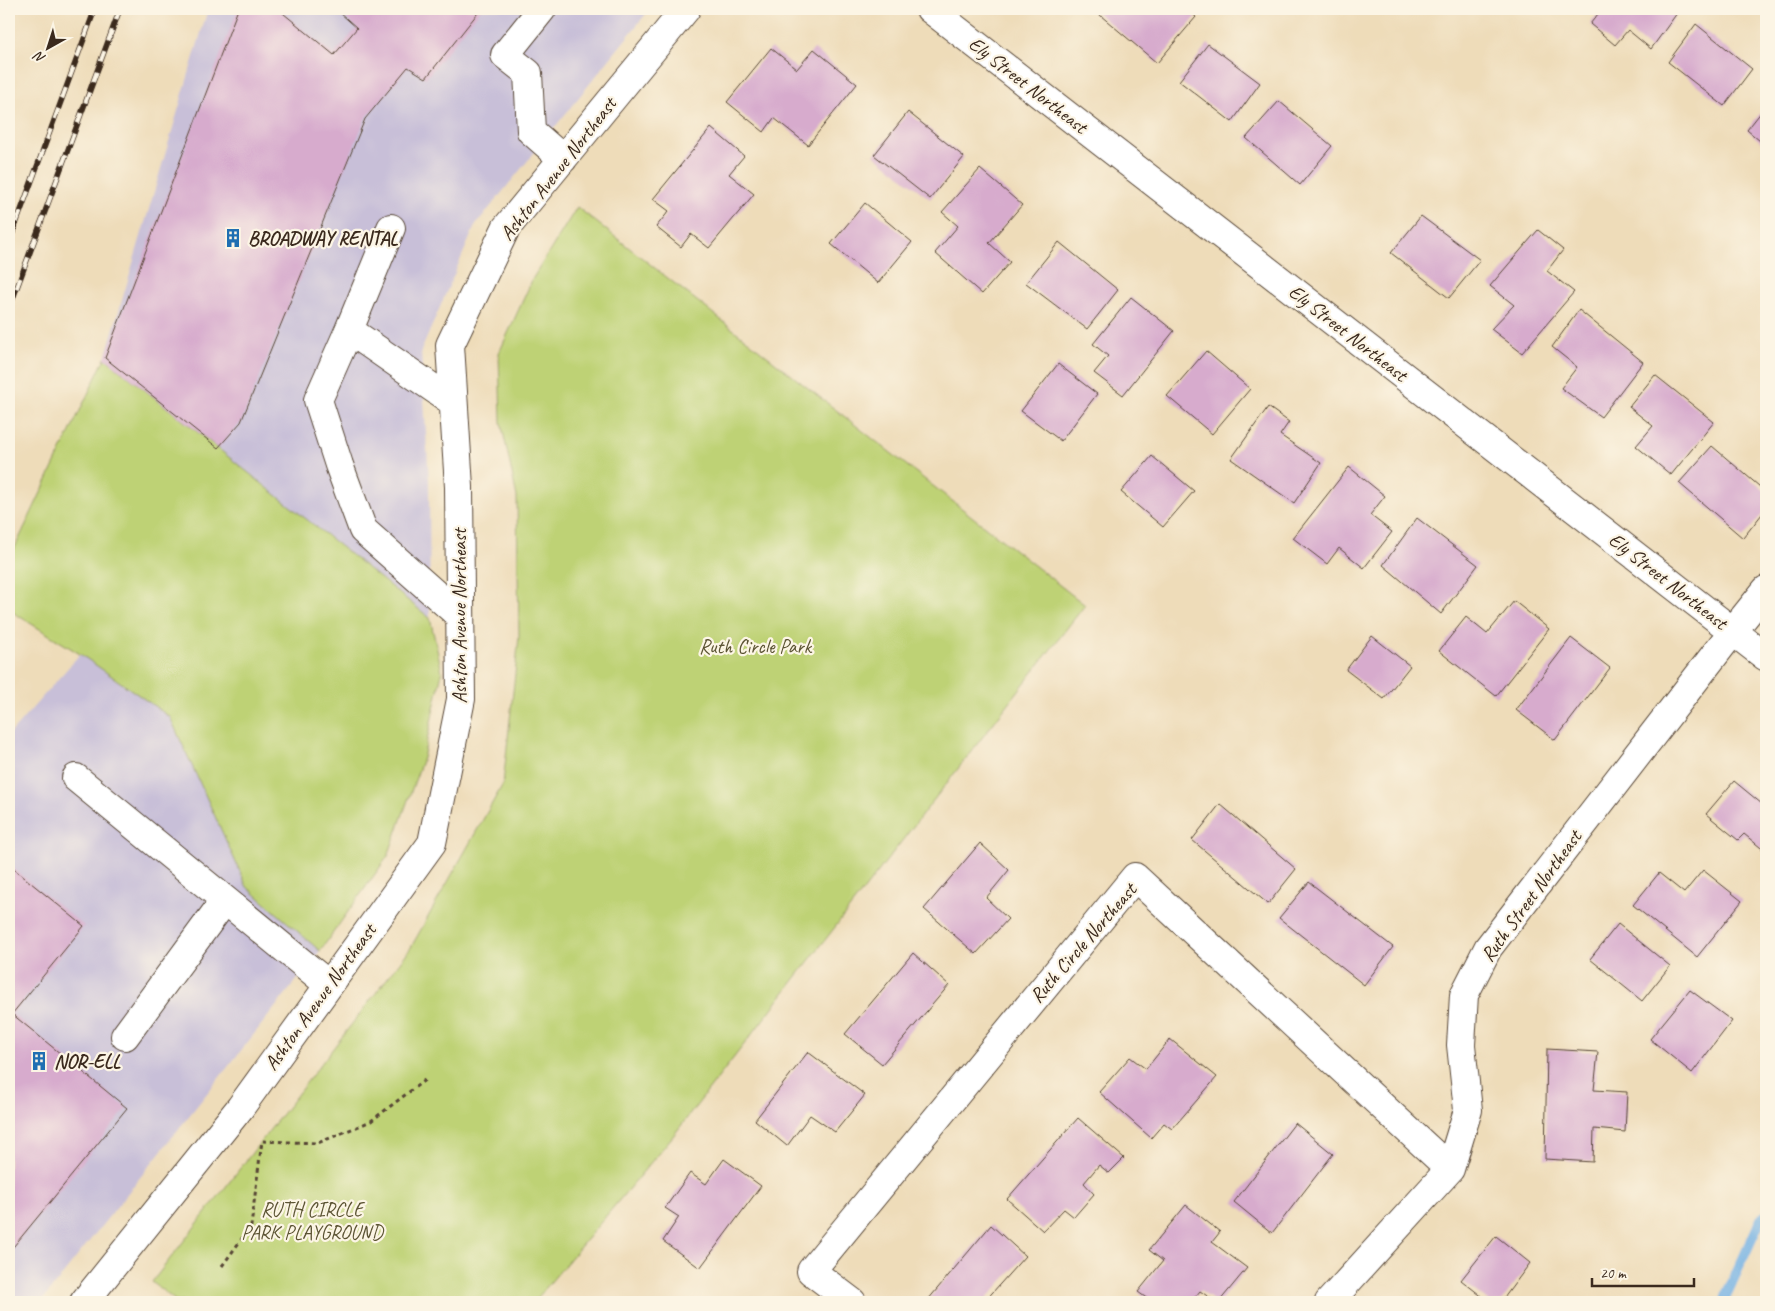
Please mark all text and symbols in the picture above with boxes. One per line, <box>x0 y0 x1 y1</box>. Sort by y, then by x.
north arrow <box>22 22 72 72</box>
street label: Ely Street Northeast <box>964 31 1094 140</box>
text: N <box>30 47 49 67</box>
street label: Ashton Avenue Northeast <box>494 91 623 246</box>
place label: BROADWAY RENTAL <box>248 226 399 251</box>
building icon: BROADWAY RENTAL <box>222 227 244 249</box>
street label: Ely Street Northeast <box>1284 279 1414 388</box>
street label: Ashton Avenue Northeast <box>447 526 472 703</box>
street label: Ely Street Northeast <box>1604 527 1734 636</box>
park label: Ruth Circle Park <box>699 634 813 659</box>
street label: Ruth Street Northeast <box>1475 824 1588 966</box>
street label: Ruth Circle Northeast <box>1024 876 1143 1008</box>
street label: Ashton Avenue Northeast <box>259 917 383 1075</box>
place label: NOR-ELL <box>54 1049 121 1074</box>
building icon: NOR-ELL <box>28 1050 50 1072</box>
park label: RUTH CIRCLE PARK PLAYGROUND <box>241 1197 384 1245</box>
scale bar <box>1592 1256 1695 1288</box>
text: 20 m <box>1600 1264 1627 1283</box>

